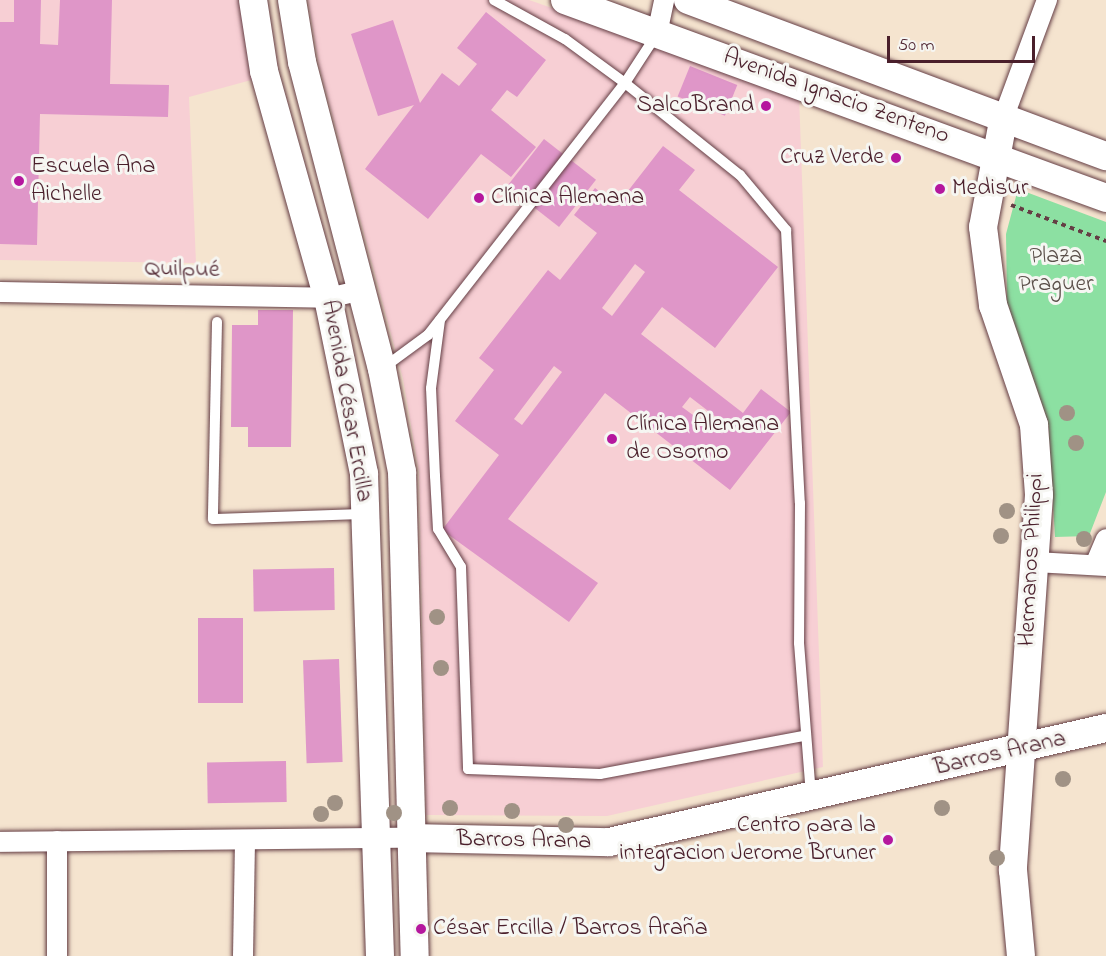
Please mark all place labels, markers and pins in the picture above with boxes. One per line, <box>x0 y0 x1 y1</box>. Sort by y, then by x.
place label: SalcoBrand <box>637 92 754 120</box>
marker: SalcoBrand <box>759 99 773 113</box>
place label: Cruz Verde <box>780 144 884 172</box>
marker: Cruz Verde <box>889 151 903 165</box>
place label: Escuela Ana Aichelle <box>31 153 155 209</box>
marker: Escuela Ana Aichelle <box>12 174 26 188</box>
place label: Medisur <box>952 175 1028 203</box>
marker: Medisur <box>933 182 947 196</box>
place label: Clínica Alemana <box>491 184 644 212</box>
marker: Clínica Alemana <box>472 191 486 205</box>
place label: Clínica Alemana de Osorno <box>626 411 779 467</box>
marker: Clínica Alemana de Osorno <box>603 430 621 448</box>
place label: Centro para la integracion Jerome Bruner <box>620 812 876 868</box>
marker: Centro para la integracion Jerome Bruner <box>881 833 895 847</box>
place label: César Ercilla / Barros Araña <box>433 915 708 943</box>
marker: César Ercilla / Barros Araña <box>414 922 428 936</box>

